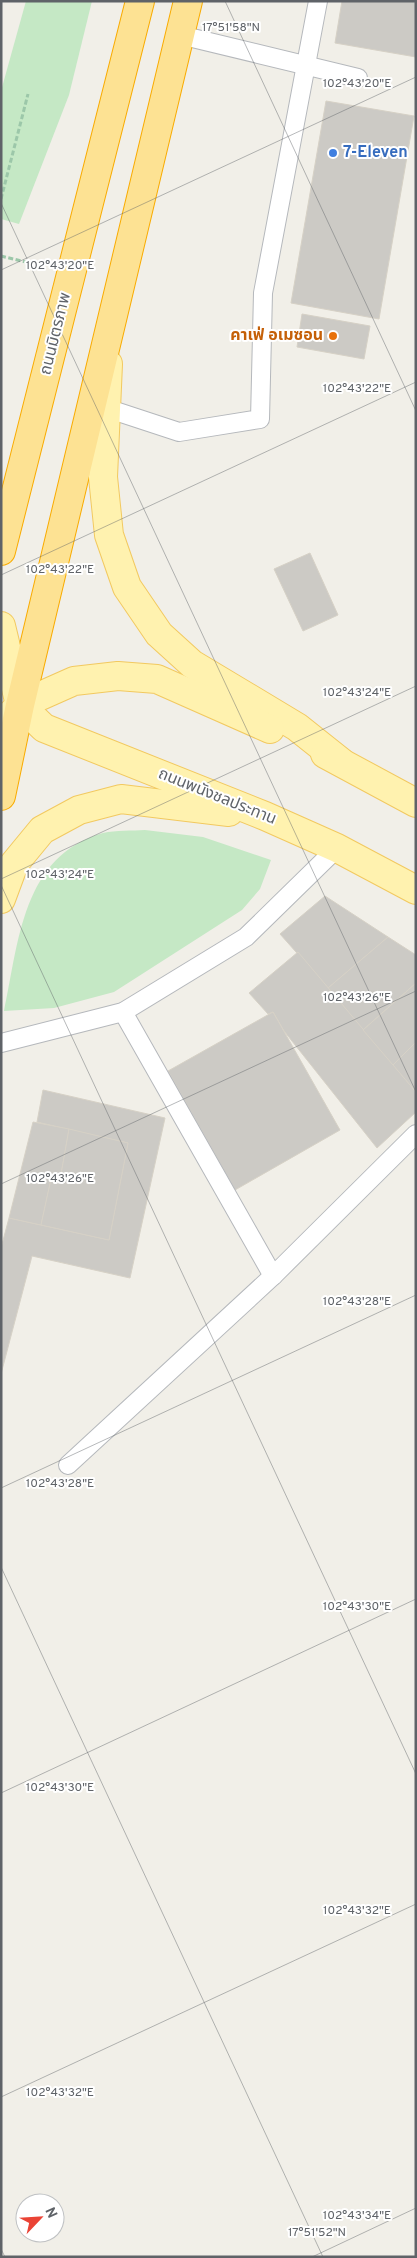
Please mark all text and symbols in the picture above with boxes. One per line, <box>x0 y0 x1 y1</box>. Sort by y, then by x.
text: 17°51'58"N <box>202 20 260 36</box>
text: 102°43'20"E <box>323 76 391 92</box>
place label: 7-Eleven <box>343 143 408 163</box>
marker: 7-Eleven <box>327 147 339 159</box>
text: 102°43'20"E <box>26 258 94 274</box>
street label: ถนนมิตรภาพ <box>36 291 76 377</box>
place label: คาเฟ่ อเมซอน <box>230 326 323 346</box>
marker: คาเฟ่ อเมซอน <box>327 330 339 342</box>
text: 102°43'22"E <box>323 381 391 397</box>
text: 102°43'22"E <box>26 562 94 578</box>
text: 102°43'24"E <box>323 685 391 701</box>
street label: ถนนพนังชลประทาน <box>155 764 279 830</box>
text: 102°43'24"E <box>26 867 94 883</box>
text: 102°43'26"E <box>323 990 391 1006</box>
text: 102°43'26"E <box>26 1171 94 1187</box>
text: 102°43'28"E <box>323 1294 391 1310</box>
text: 102°43'28"E <box>26 1476 94 1492</box>
text: 102°43'30"E <box>323 1599 391 1615</box>
text: 102°43'30"E <box>26 1780 94 1796</box>
text: 102°43'32"E <box>323 1903 391 1919</box>
text: 102°43'32"E <box>26 2085 94 2101</box>
north arrow <box>15 2193 65 2243</box>
text: N <box>41 2205 60 2221</box>
text: 102°43'34"E <box>323 2208 391 2224</box>
text: 17°51'52"N <box>288 2225 346 2241</box>

